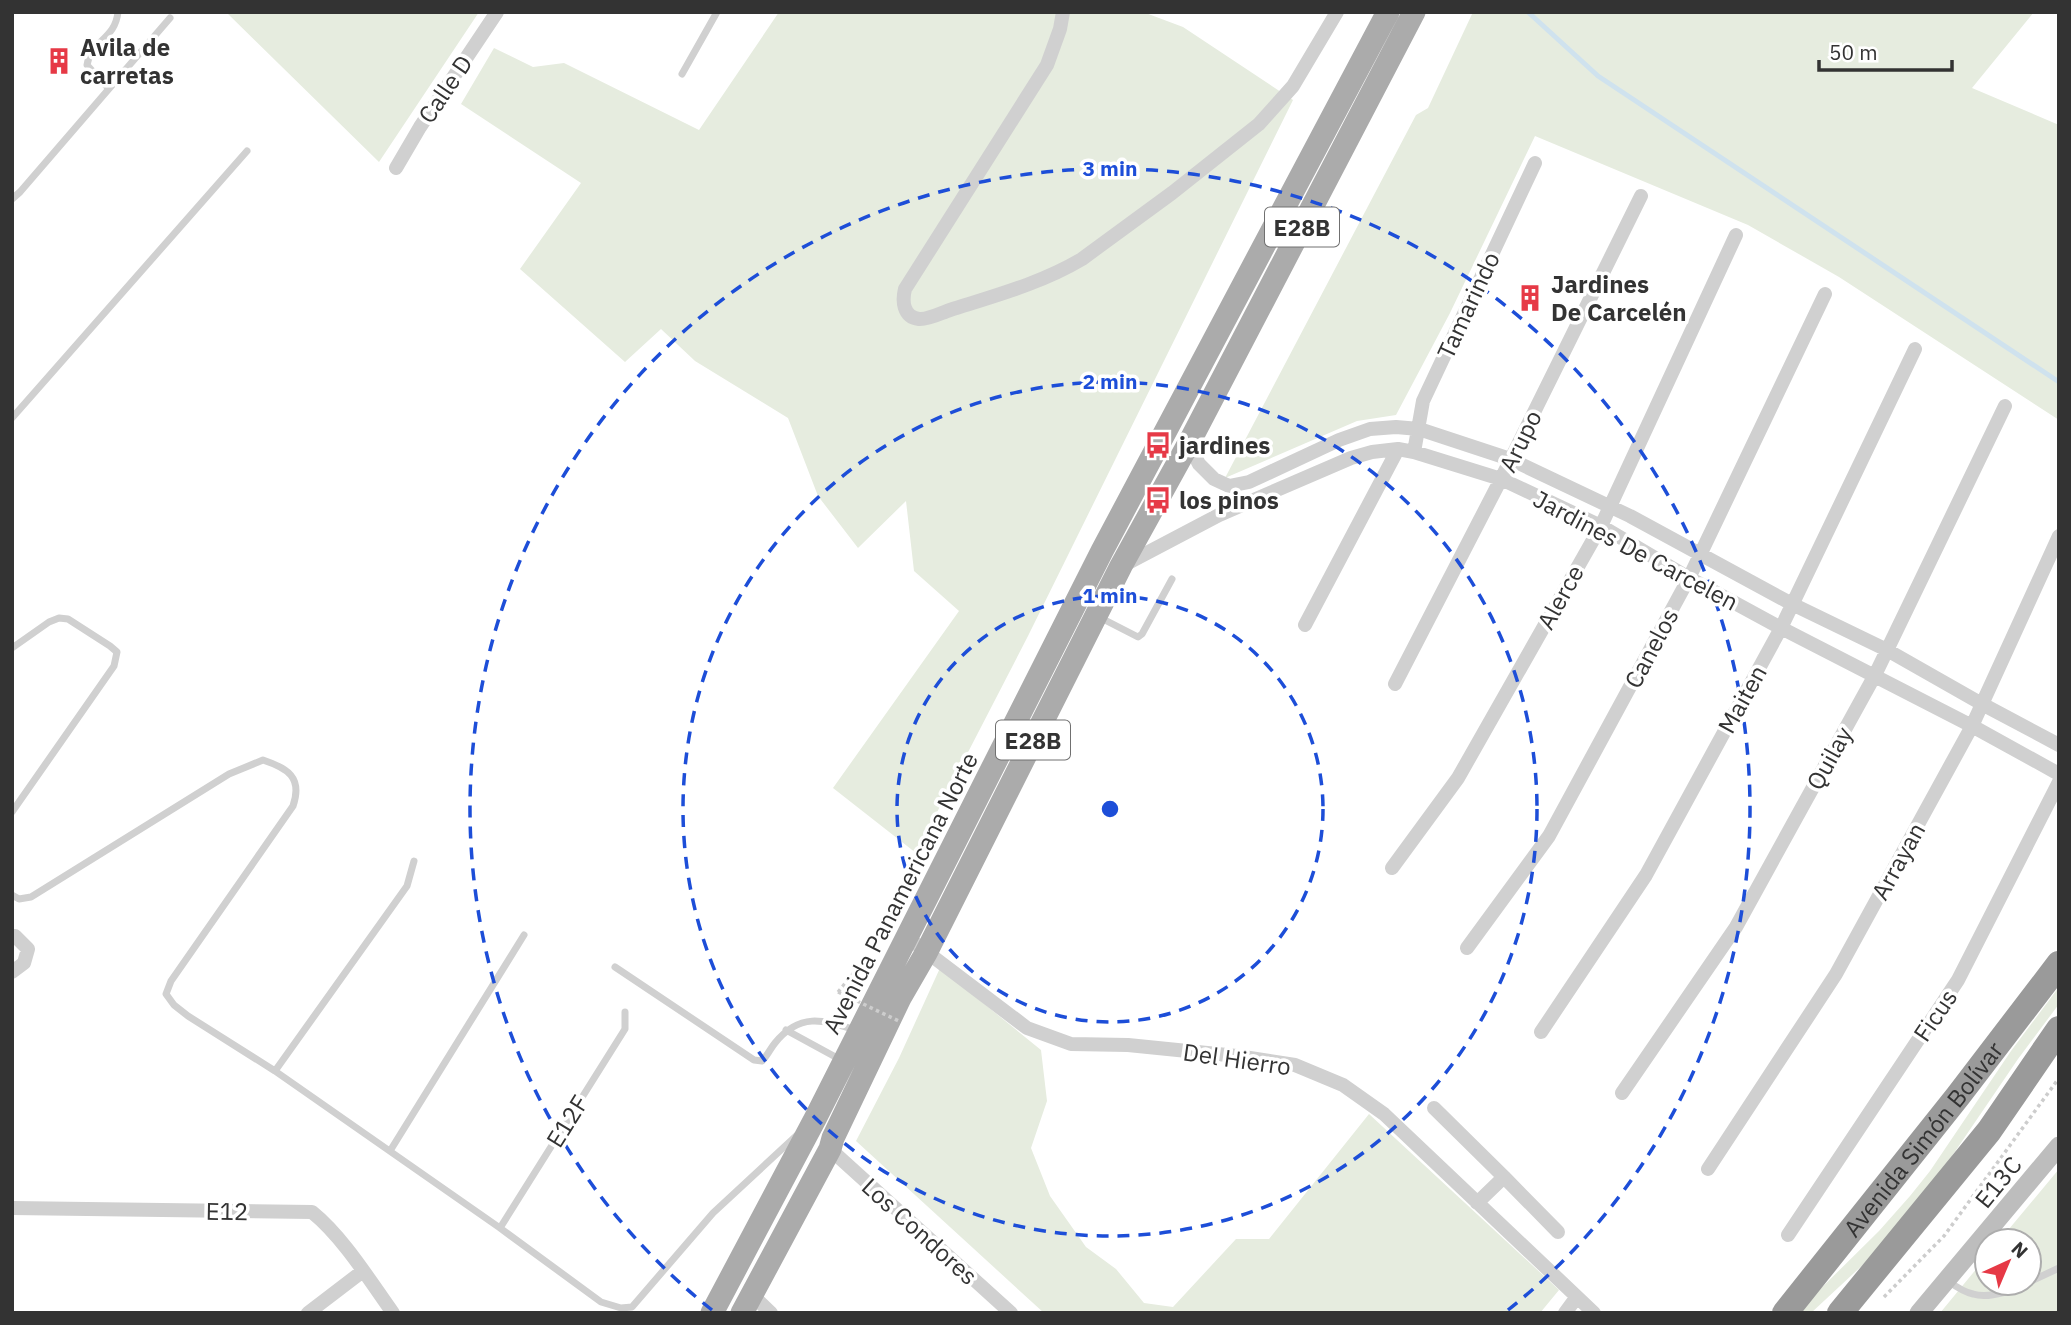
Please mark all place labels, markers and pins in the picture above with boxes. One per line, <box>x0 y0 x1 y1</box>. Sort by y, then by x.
place label: Avila de carretas <box>80 31 174 91</box>
building icon: Avila de carretas <box>44 46 74 76</box>
place label: Jardines De Carcelén <box>1551 268 1687 328</box>
building icon: Jardines De Carcelén <box>1515 283 1545 313</box>
place label: jardines <box>1178 429 1270 461</box>
bus stop icon: jardines <box>1143 430 1173 460</box>
place label: los pinos <box>1179 484 1279 516</box>
bus stop icon: los pinos <box>1143 485 1173 515</box>
centre of rings <box>1098 797 1122 821</box>

